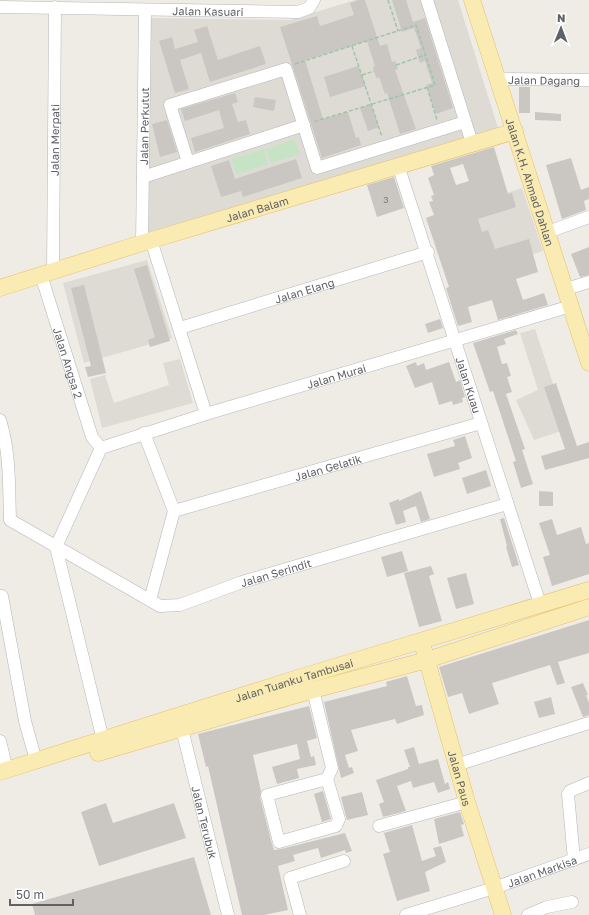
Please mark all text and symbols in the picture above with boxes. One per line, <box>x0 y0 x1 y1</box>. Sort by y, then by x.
street label: Jalan Kasuari <box>172 3 244 18</box>
north arrow <box>541 8 581 48</box>
text: N <box>557 11 565 24</box>
street label: Jalan Dagang <box>508 73 580 86</box>
street label: Jalan Perkutut <box>137 87 151 165</box>
street label: Jalan Merpati <box>47 104 61 176</box>
street label: Jalan K.H. Ahmad Dahlan <box>504 116 557 247</box>
street label: Jalan Balam <box>224 193 290 224</box>
house number: 3 <box>383 194 389 205</box>
street label: Jalan Elang <box>273 275 336 305</box>
street label: Jalan Angsa 2 <box>51 326 86 400</box>
street label: Jalan Kuau <box>454 355 484 415</box>
street label: Jalan Murai <box>305 361 367 390</box>
street label: Jalan Gelatik <box>293 451 363 483</box>
street label: Jalan Serindit <box>239 556 313 589</box>
street label: Jalan Tuanku Tambusai <box>233 655 354 704</box>
street label: Jalan Paus <box>446 749 474 808</box>
street label: Jalan Terubuk <box>190 785 220 860</box>
street label: Jalan Markisa <box>506 852 578 889</box>
scale bar <box>10 881 73 907</box>
text: 50 m <box>16 887 44 902</box>

